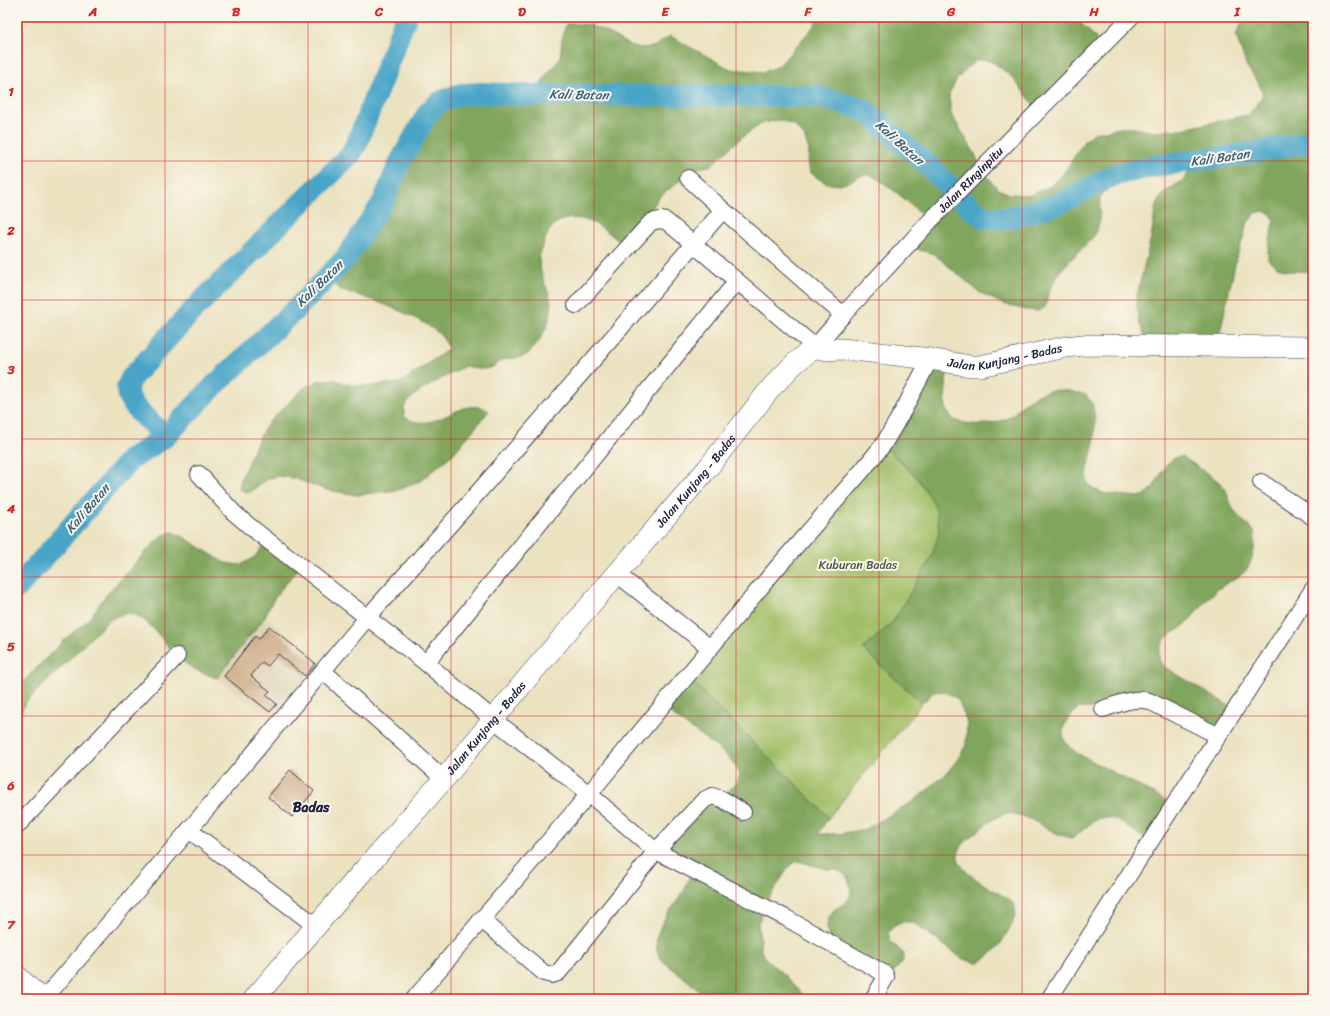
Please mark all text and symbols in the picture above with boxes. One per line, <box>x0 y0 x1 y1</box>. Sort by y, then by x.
text: A <box>88 0 97 23</box>
text: B <box>232 0 241 23</box>
text: C <box>374 0 384 23</box>
text: D <box>518 0 526 23</box>
text: E <box>661 0 670 23</box>
text: F <box>803 0 812 23</box>
text: G <box>946 0 956 23</box>
text: H <box>1088 0 1099 23</box>
text: I <box>1233 0 1241 23</box>
text: 1 <box>8 80 14 103</box>
water label: Kali Batan <box>549 82 611 107</box>
water label: Kali Batan <box>870 114 931 172</box>
street label: Jalan RInginpitu <box>932 141 1009 219</box>
water label: Kali Batan <box>1189 142 1253 173</box>
text: 2 <box>6 219 15 242</box>
water label: Kali Batan <box>290 253 350 312</box>
street label: Jalan Kunjang - Badas <box>945 337 1065 377</box>
text: 3 <box>6 358 15 381</box>
street label: Jalan Kunjang - Badas <box>649 429 742 534</box>
water label: Kali Batan <box>59 477 117 538</box>
text: 4 <box>6 497 16 520</box>
park label: Kuburan Badas <box>819 554 898 576</box>
text: 5 <box>7 635 15 658</box>
street label: Jalan Kunjang - Badas <box>440 676 532 781</box>
text: 6 <box>6 774 15 797</box>
district label: Badas <box>293 795 330 820</box>
text: 7 <box>7 913 16 936</box>

